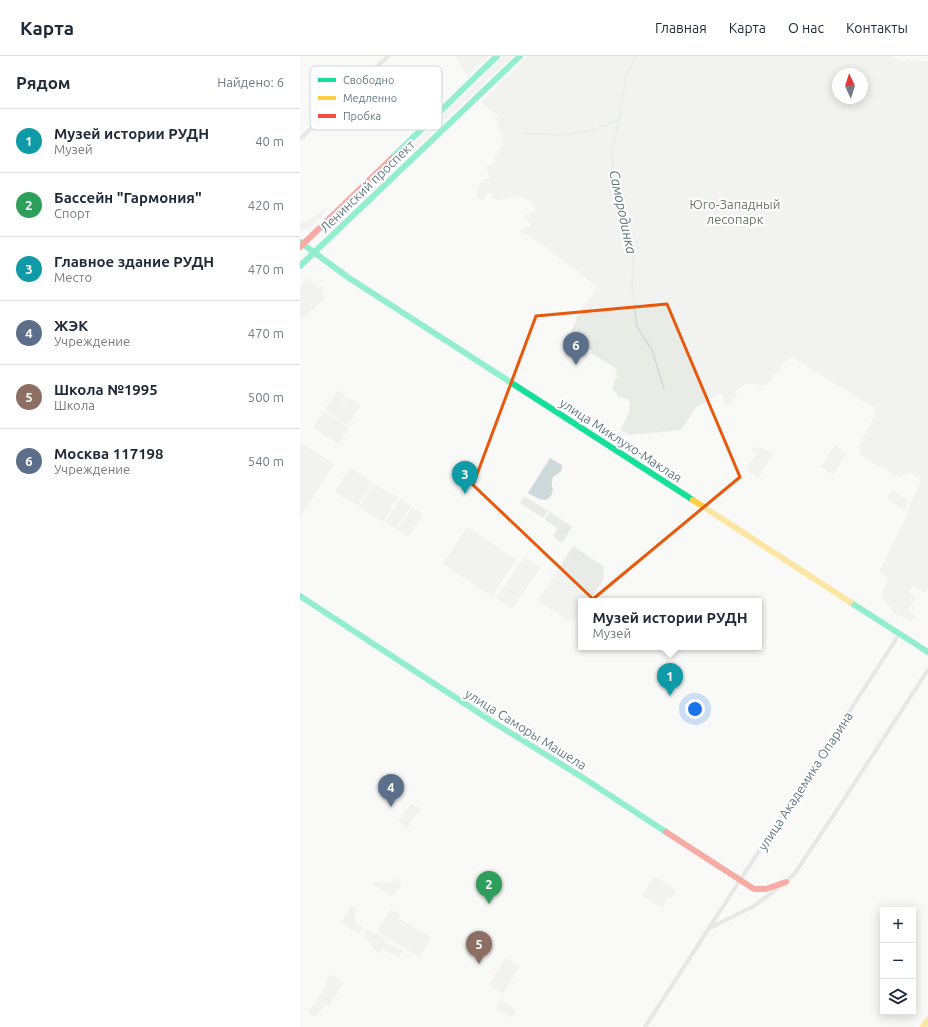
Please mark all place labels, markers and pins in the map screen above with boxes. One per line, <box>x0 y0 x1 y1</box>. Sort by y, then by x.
pin: 6 <box>563 332 589 365</box>
pin: 3 <box>452 461 478 494</box>
pin: 1 <box>657 663 683 696</box>
pin: 4 <box>378 774 404 807</box>
pin: 2 <box>476 871 502 904</box>
pin: 5 <box>466 931 492 964</box>

